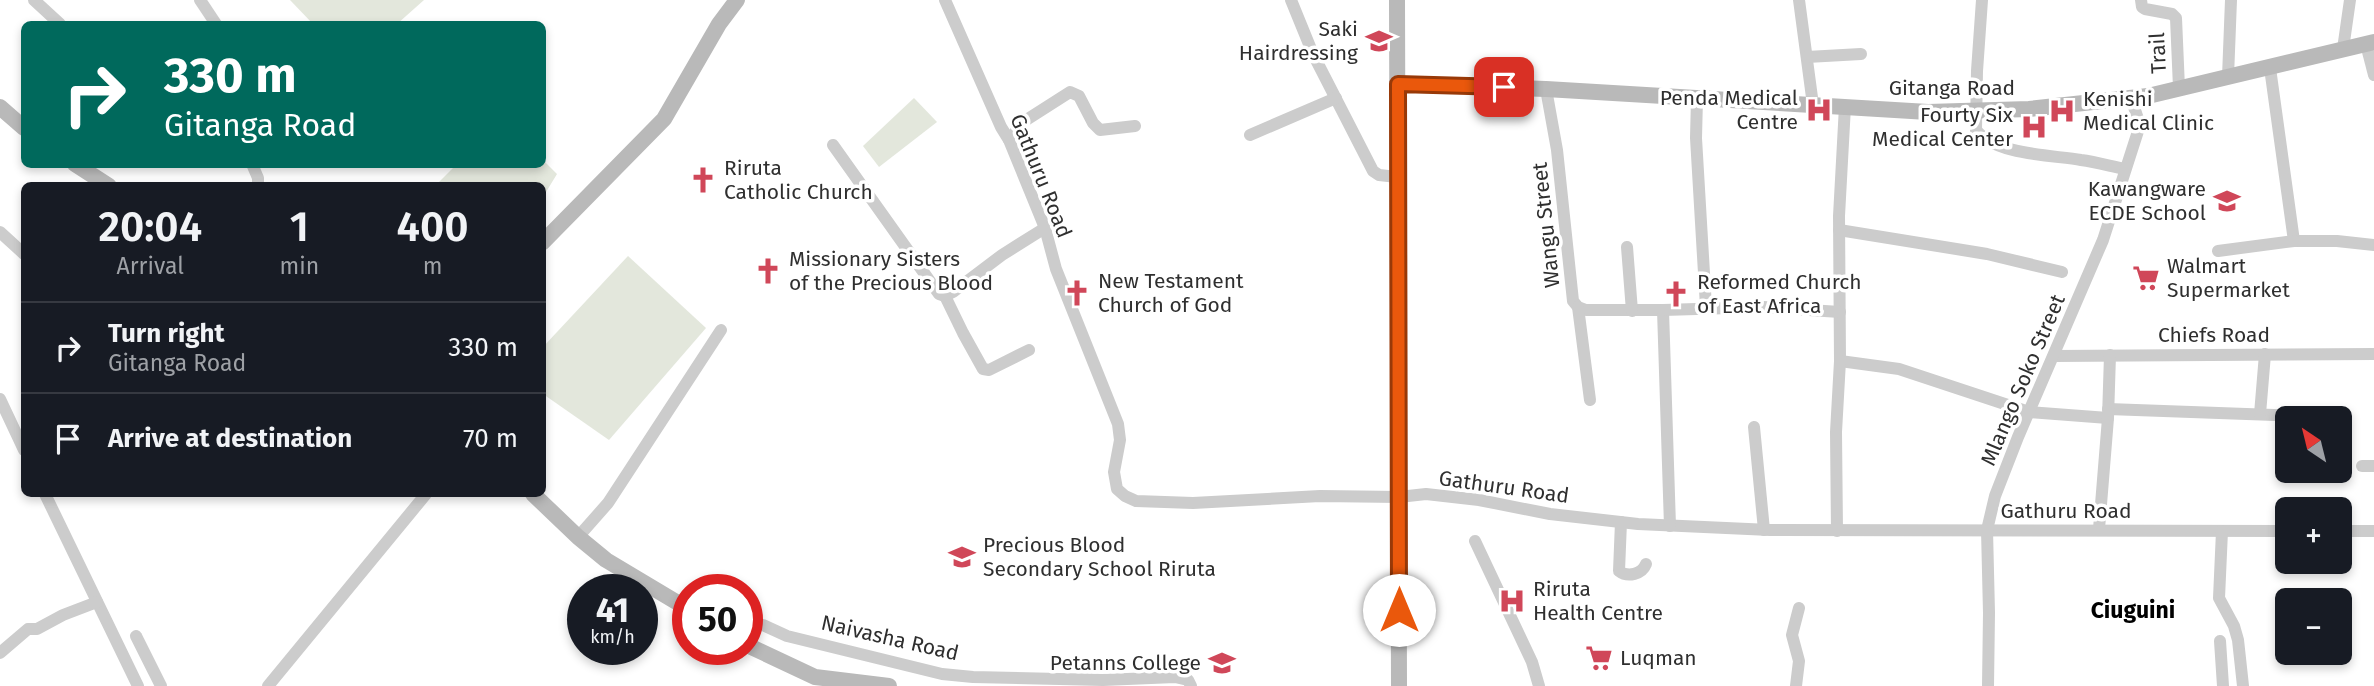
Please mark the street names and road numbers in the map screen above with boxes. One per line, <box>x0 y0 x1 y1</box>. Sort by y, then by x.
street label: Trail <box>2144 32 2172 74</box>
street label: Gitanga Road <box>1889 75 2015 101</box>
street label: Gathuru Road <box>1004 110 1078 242</box>
street label: Wangu Street <box>1526 161 1566 289</box>
street label: Mlango Soko Street <box>1975 290 2071 470</box>
street label: Chiefs Road <box>2158 322 2270 348</box>
street label: Gathuru Road <box>1437 465 1571 509</box>
street label: Gathuru Road <box>2000 498 2132 524</box>
street label: Naivasha Road <box>819 610 961 666</box>

